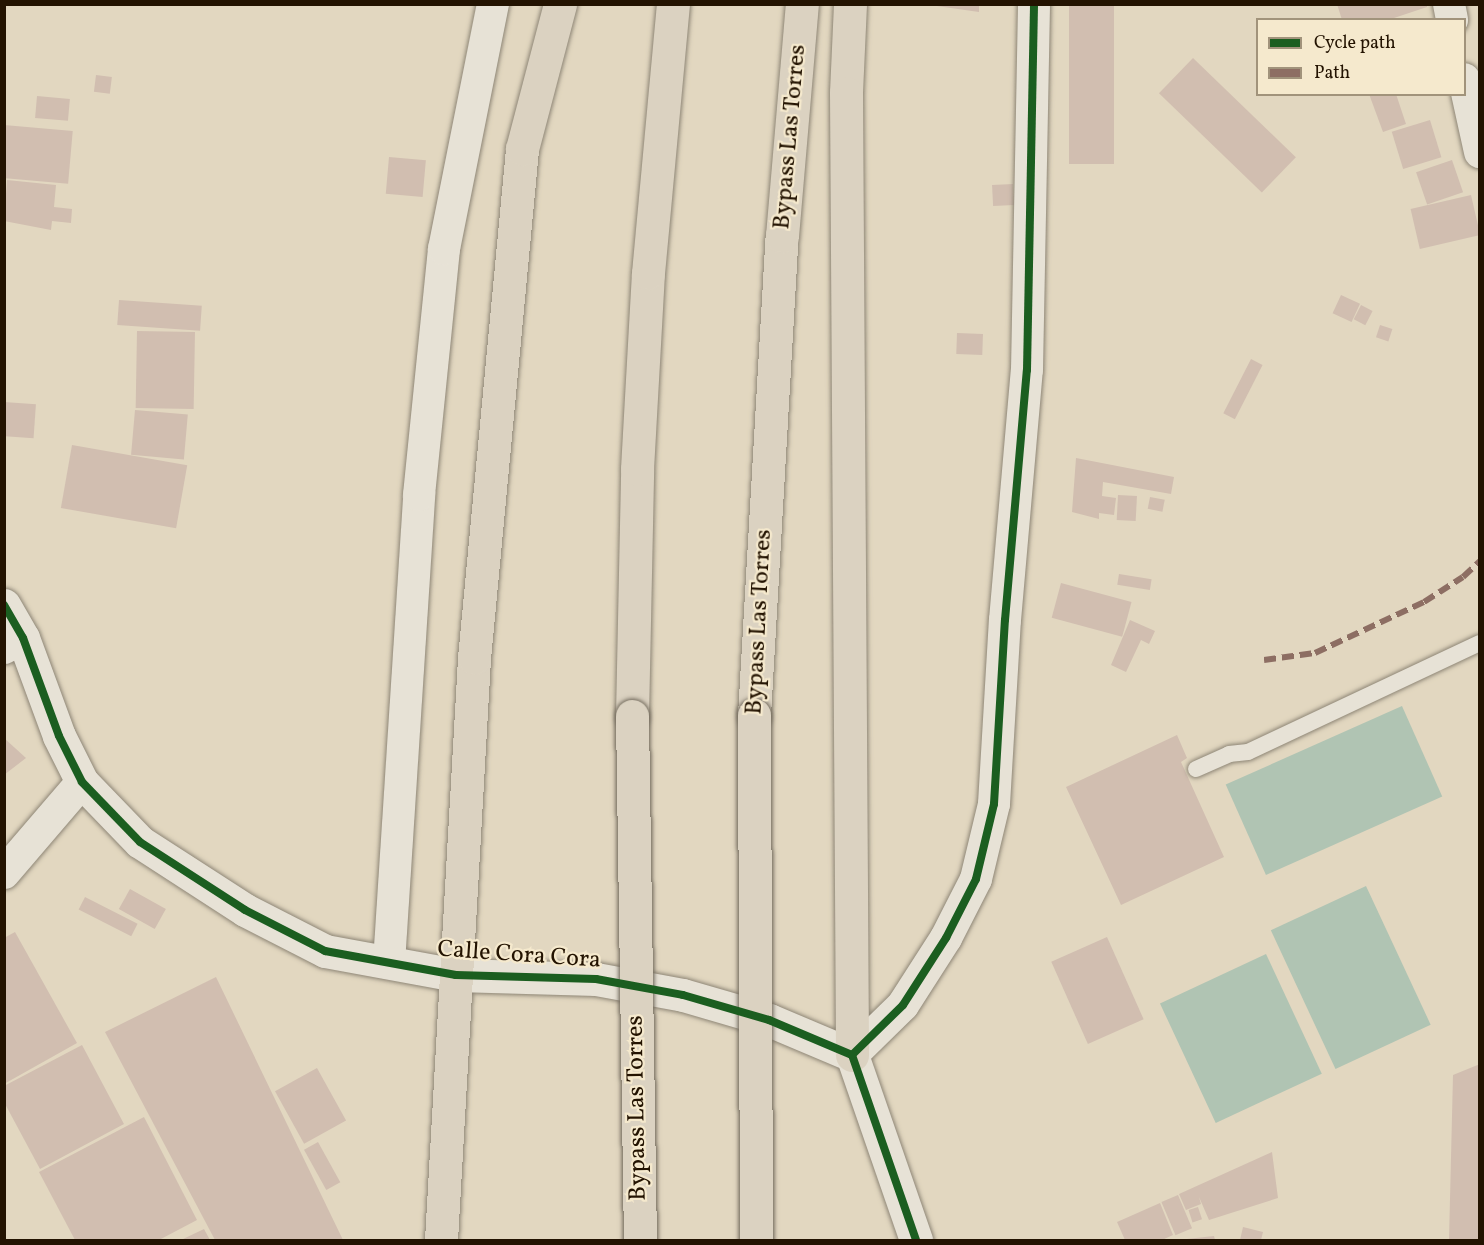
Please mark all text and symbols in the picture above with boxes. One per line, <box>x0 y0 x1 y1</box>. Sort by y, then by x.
legend <box>1256 18 1466 96</box>
text: Cycle path <box>1314 31 1396 56</box>
street label: Bypass Las Torres <box>769 43 813 231</box>
text: Path <box>1314 61 1350 86</box>
street label: Bypass Las Torres <box>741 528 779 716</box>
street label: Calle Cora Cora <box>436 936 602 976</box>
street label: Bypass Las Torres <box>622 1015 654 1201</box>

